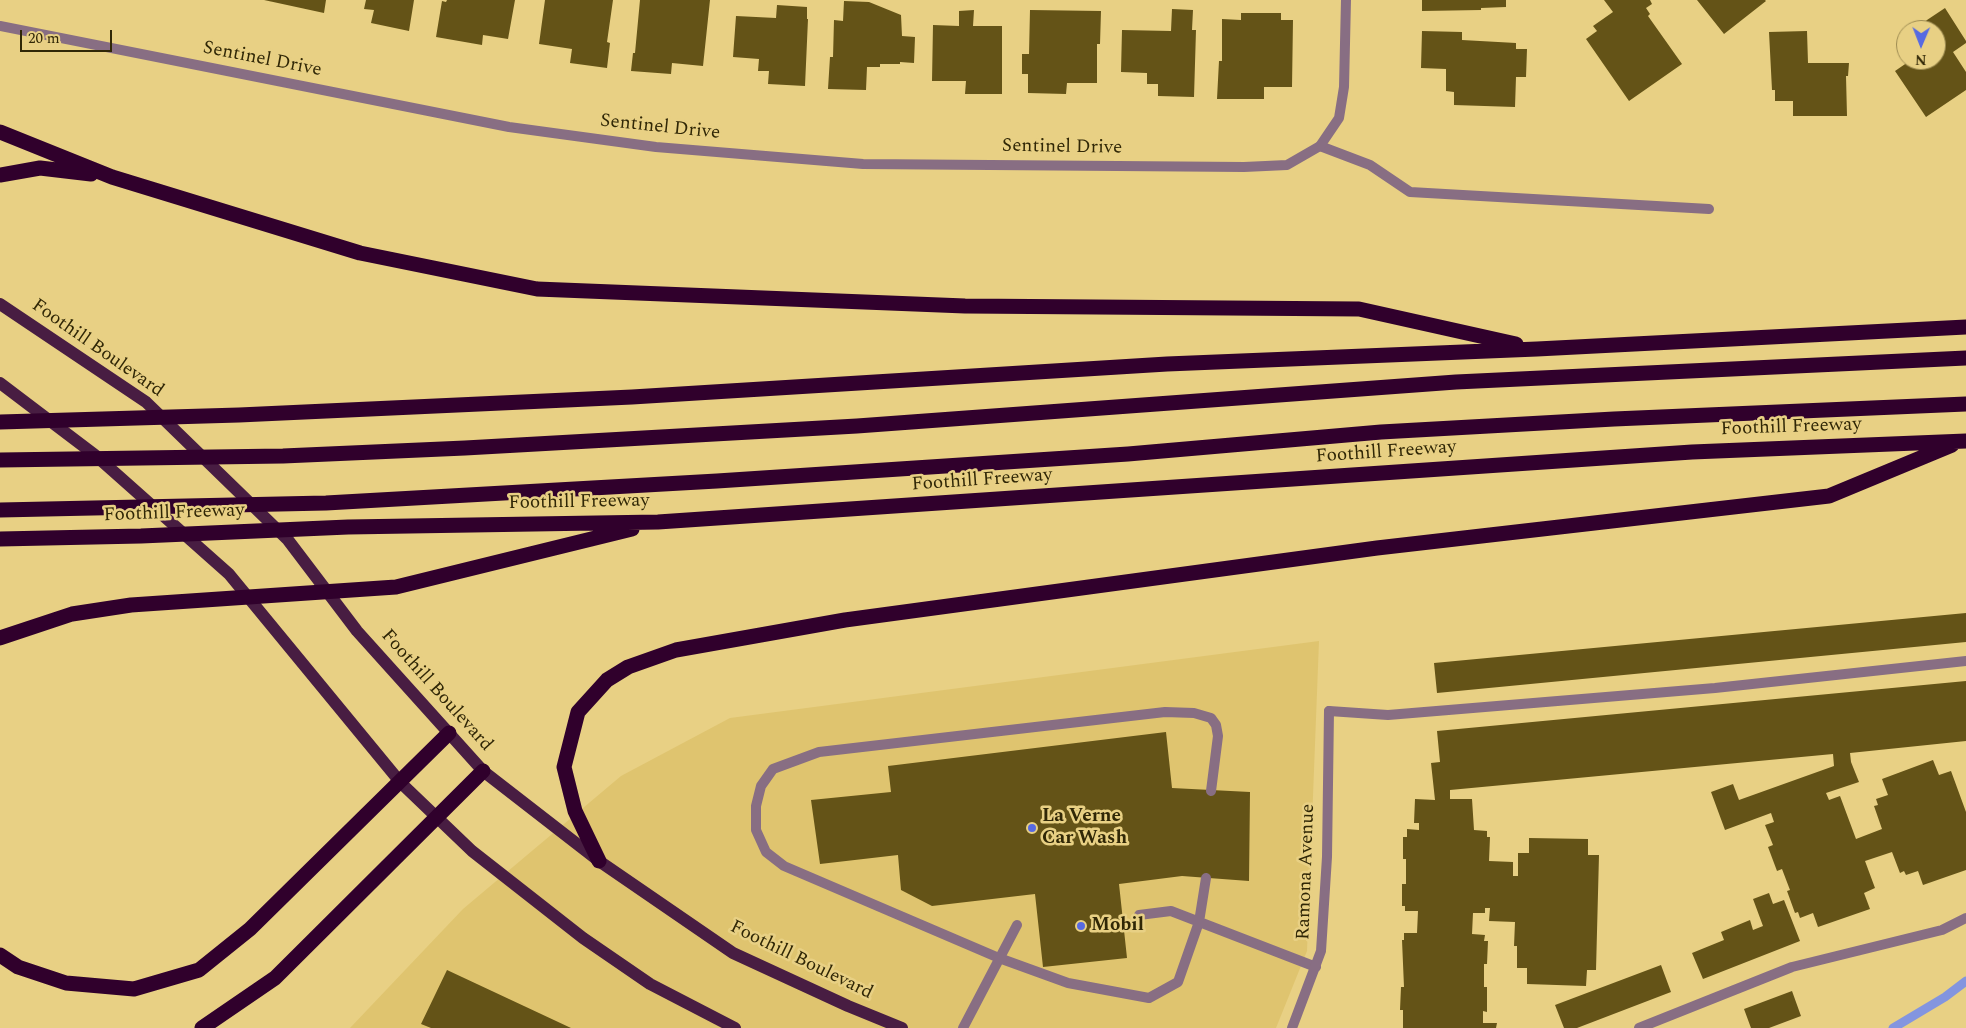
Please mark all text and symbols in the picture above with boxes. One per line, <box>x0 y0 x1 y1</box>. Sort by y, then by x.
scale bar <box>22 20 115 52</box>
north arrow <box>1896 20 1946 70</box>
text: 20 m <box>28 27 60 50</box>
street label: Sentinel Drive <box>201 37 323 83</box>
text: N <box>1915 49 1927 70</box>
street label: Sentinel Drive <box>599 110 721 146</box>
street label: Sentinel Drive <box>1002 136 1122 160</box>
street label: Foothill Boulevard <box>26 295 168 403</box>
street label: Foothill Freeway <box>1720 414 1862 442</box>
street label: Foothill Freeway <box>1315 437 1457 469</box>
street label: Foothill Freeway <box>911 465 1053 497</box>
street label: Foothill Freeway <box>508 490 650 516</box>
street label: Foothill Freeway <box>103 500 245 528</box>
street label: Foothill Boulevard <box>375 625 497 757</box>
street label: Ramona Avenue <box>1293 803 1321 941</box>
place label: La Verne Car Wash <box>1042 806 1127 850</box>
marker: La Verne Car Wash <box>1026 822 1038 834</box>
place label: Mobil <box>1091 915 1144 937</box>
street label: Foothill Boulevard <box>726 917 876 1005</box>
marker: Mobil <box>1075 920 1087 932</box>

